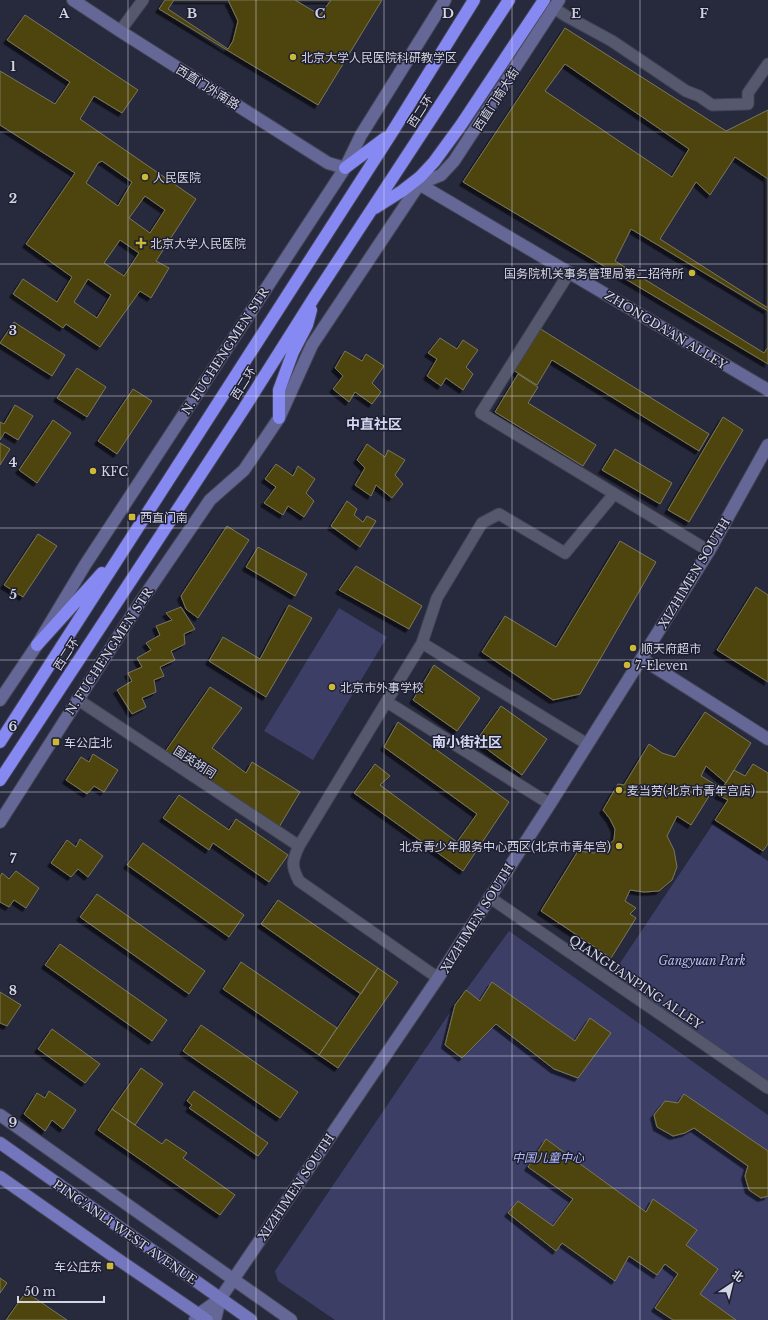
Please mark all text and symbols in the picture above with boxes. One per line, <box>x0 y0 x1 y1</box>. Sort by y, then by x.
text: A <box>58 5 70 22</box>
text: B <box>187 5 197 22</box>
text: C <box>315 5 326 22</box>
text: D <box>442 5 454 22</box>
text: E <box>571 5 581 22</box>
text: F <box>700 5 709 22</box>
place label: 北京大学人民医院科研教学区 <box>301 50 457 65</box>
marker: 北京大学人民医院科研教学区 <box>288 52 298 62</box>
text: 1 <box>10 58 16 75</box>
street label: 西直门外南路 <box>173 62 243 112</box>
street label: 西直门南大街 <box>470 65 522 133</box>
street label: 西二环 <box>404 92 436 130</box>
place label: 人民医院 <box>153 170 201 185</box>
marker: 人民医院 <box>140 172 150 182</box>
text: 2 <box>9 190 17 207</box>
place label: 北京大学人民医院 <box>150 236 246 251</box>
marker: 北京大学人民医院 <box>135 237 147 249</box>
place label: 国务院机关事务管理局第二招待所 <box>504 266 684 281</box>
marker: 国务院机关事务管理局第二招待所 <box>687 268 697 278</box>
street label: N. FUCHENGMEN STR <box>178 284 272 417</box>
street label: ZHONGDA'AN ALLEY <box>602 287 730 373</box>
text: 3 <box>9 322 17 339</box>
street label: 西二环 <box>227 364 259 402</box>
district label: 中直社区 <box>346 415 402 433</box>
text: 4 <box>9 454 18 471</box>
place label: KFC <box>101 464 128 479</box>
marker: KFC <box>88 466 98 476</box>
place label: 西直门南 <box>140 510 188 525</box>
marker: 西直门南 <box>127 512 137 522</box>
street label: XIZHIMEN SOUTH <box>655 515 733 631</box>
street label: N. FUCHENGMEN STR <box>62 584 156 717</box>
text: 5 <box>9 586 17 603</box>
street label: 西二环 <box>50 635 82 673</box>
place label: 顺天府超市 <box>641 641 701 656</box>
marker: 顺天府超市 <box>628 643 638 653</box>
place label: 7-Eleven <box>635 658 688 673</box>
marker: 7-Eleven <box>622 660 632 670</box>
place label: 北京市外事学校 <box>340 680 424 695</box>
marker: 北京市外事学校 <box>327 682 337 692</box>
text: 6 <box>9 718 18 735</box>
district label: 南小街社区 <box>432 733 502 751</box>
place label: 车公庄北 <box>64 735 112 750</box>
marker: 车公庄北 <box>51 737 61 747</box>
street label: 国英胡同 <box>171 743 219 781</box>
place label: 麦当劳(北京市青年宫店) <box>627 783 755 798</box>
marker: 麦当劳(北京市青年宫店) <box>614 785 624 795</box>
place label: 北京青少年服务中心西区(北京市青年宫) <box>399 839 611 854</box>
marker: 北京青少年服务中心西区(北京市青年宫) <box>614 841 624 851</box>
text: 7 <box>10 850 17 867</box>
street label: XIZHIMEN SOUTH <box>437 861 517 975</box>
street label: QIANGUANPING ALLEY <box>566 932 706 1032</box>
park label: Gangyuan Park <box>658 953 746 968</box>
text: 8 <box>9 982 17 999</box>
text: 9 <box>9 1114 18 1131</box>
street label: XIZHIMEN SOUTH <box>254 1130 338 1244</box>
park label: 中国儿童中心 <box>512 1150 585 1165</box>
street label: PING'ANLI WEST AVENUE <box>50 1177 200 1288</box>
place label: 车公庄东 <box>54 1259 102 1274</box>
marker: 车公庄东 <box>105 1261 115 1271</box>
north arrow <box>712 1264 752 1304</box>
text: 北 <box>729 1267 746 1285</box>
scale bar <box>18 1278 104 1304</box>
text: 50 m <box>24 1284 56 1299</box>

